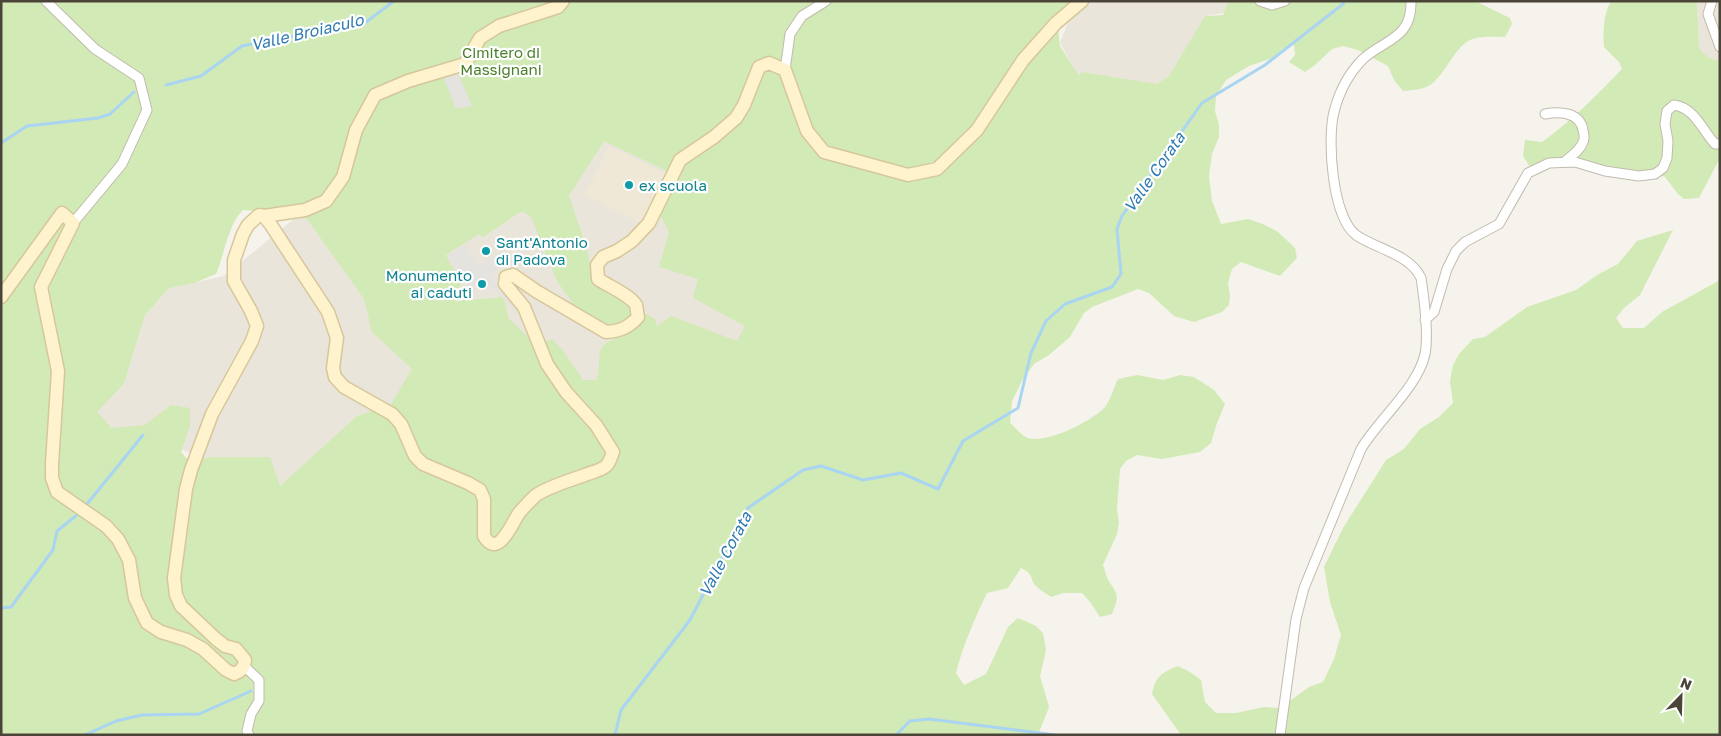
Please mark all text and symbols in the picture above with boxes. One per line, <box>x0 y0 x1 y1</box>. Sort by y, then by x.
water label: Valle Broiaculo <box>249 9 367 55</box>
park label: Cimitero di Massignani <box>460 43 542 78</box>
water label: Valle Corata <box>1119 127 1189 216</box>
place label: ex scuola <box>639 176 707 194</box>
marker: ex scuola <box>623 179 635 191</box>
place label: Sant'Antonio di Padova <box>496 233 588 268</box>
marker: Sant'Antonio di Padova <box>480 245 492 257</box>
place label: Monumento ai caduti <box>386 266 472 301</box>
marker: Monumento ai caduti <box>476 278 488 290</box>
water label: Valle Corata <box>694 507 756 600</box>
north arrow <box>1656 671 1706 721</box>
text: N <box>1678 674 1694 693</box>

